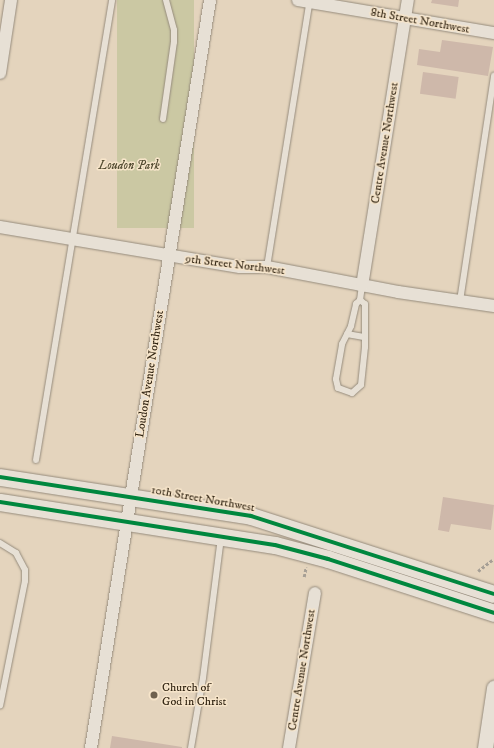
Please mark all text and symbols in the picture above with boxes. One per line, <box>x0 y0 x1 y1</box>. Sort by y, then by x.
street label: 8th Street Northwest <box>369 5 471 37</box>
street label: Centre Avenue Northwest <box>368 81 402 205</box>
park label: Loudon Park <box>99 159 159 173</box>
street label: 9th Street Northwest <box>184 252 286 278</box>
street label: Loudon Avenue Northwest <box>133 309 167 439</box>
street label: 10th Street Northwest <box>150 483 256 515</box>
street label: Centre Avenue Northwest <box>285 608 319 732</box>
place label: Church of God in Christ <box>162 681 226 709</box>
marker: Church of God in Christ <box>149 690 159 700</box>

